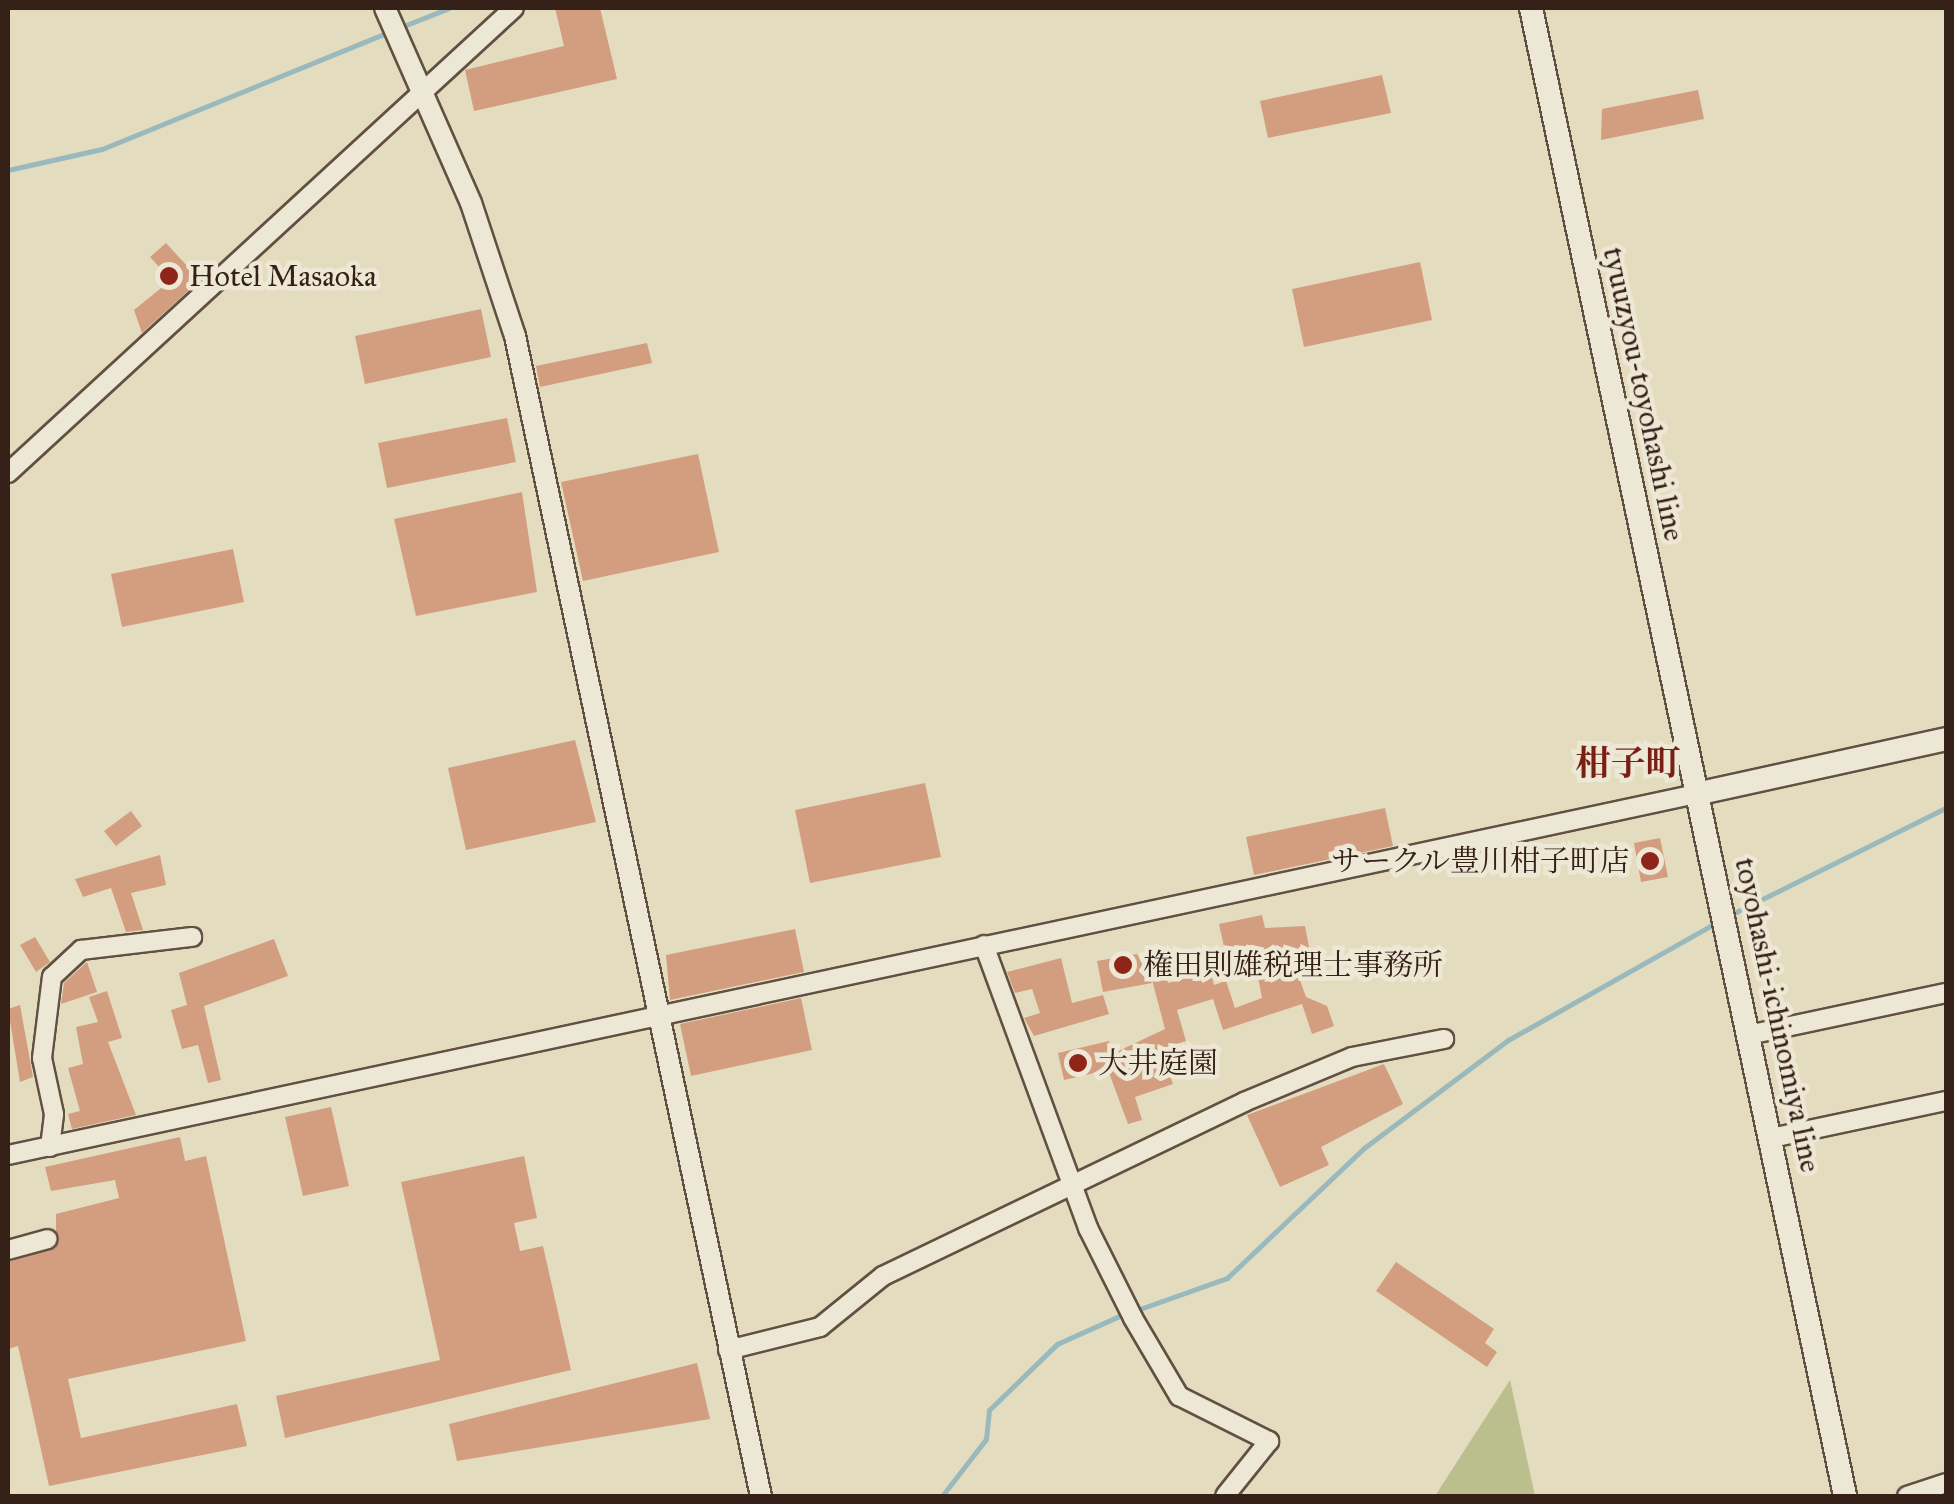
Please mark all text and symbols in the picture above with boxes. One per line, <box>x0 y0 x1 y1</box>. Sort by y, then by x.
street label: tyuuzyou-toyohashi line <box>1595 244 1693 544</box>
place label: Hotel Masaoka <box>189 258 377 294</box>
marker: Hotel Masaoka <box>158 265 180 287</box>
district label: 柑子町 <box>1576 743 1680 785</box>
place label: サークル豊川柑子町店 <box>1330 843 1630 879</box>
marker: サークル豊川柑子町店 <box>1639 850 1661 872</box>
street label: toyohashi-ichinomiya line <box>1727 854 1829 1176</box>
place label: 権田則雄税理士事務所 <box>1143 947 1443 983</box>
marker: 権田則雄税理士事務所 <box>1112 954 1134 976</box>
place label: 大井庭園 <box>1098 1045 1218 1081</box>
marker: 大井庭園 <box>1067 1052 1089 1074</box>

